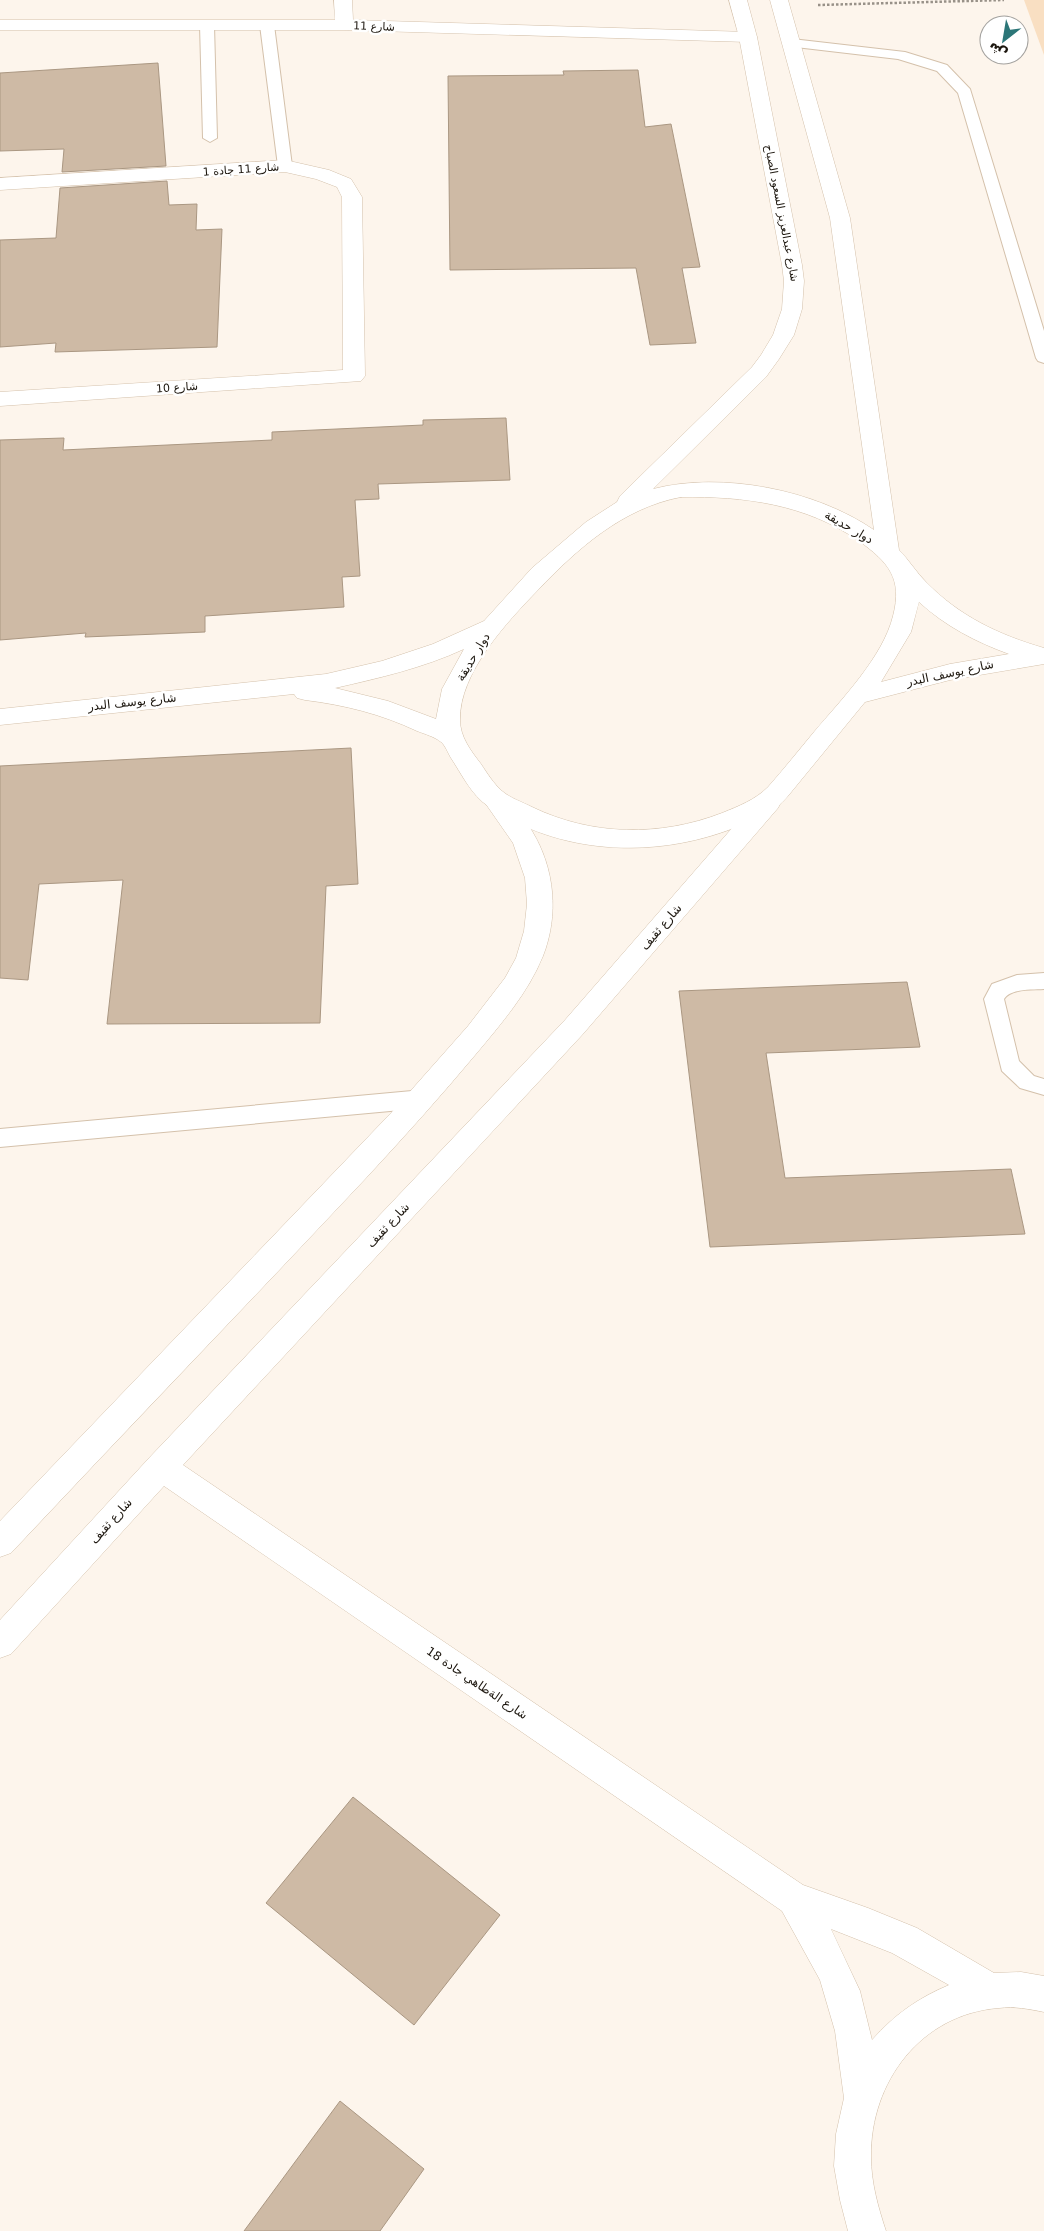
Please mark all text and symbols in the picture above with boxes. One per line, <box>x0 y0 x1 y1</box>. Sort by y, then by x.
north arrow <box>979 15 1029 65</box>
street label: شارع 11 <box>353 19 395 34</box>
text: ش <box>985 39 1010 63</box>
street label: شارع عبدالعزيز السعود الصباح <box>762 143 801 283</box>
street label: شارع 11 جادة 1 <box>202 160 280 179</box>
street label: شارع 10 <box>156 380 198 395</box>
street label: دوار حديقة <box>822 508 876 547</box>
street label: دوار حديقة <box>453 630 494 684</box>
street label: شارع يوسف البدر <box>904 657 995 690</box>
street label: شارع يوسف البدر <box>86 690 177 715</box>
street label: شارع ثقيف <box>637 901 685 953</box>
street label: شارع ثقيف <box>364 1200 413 1251</box>
street label: شارع ثقيف <box>87 1496 136 1547</box>
street label: شارع الةطاهي جادة 18 <box>423 1644 530 1723</box>

